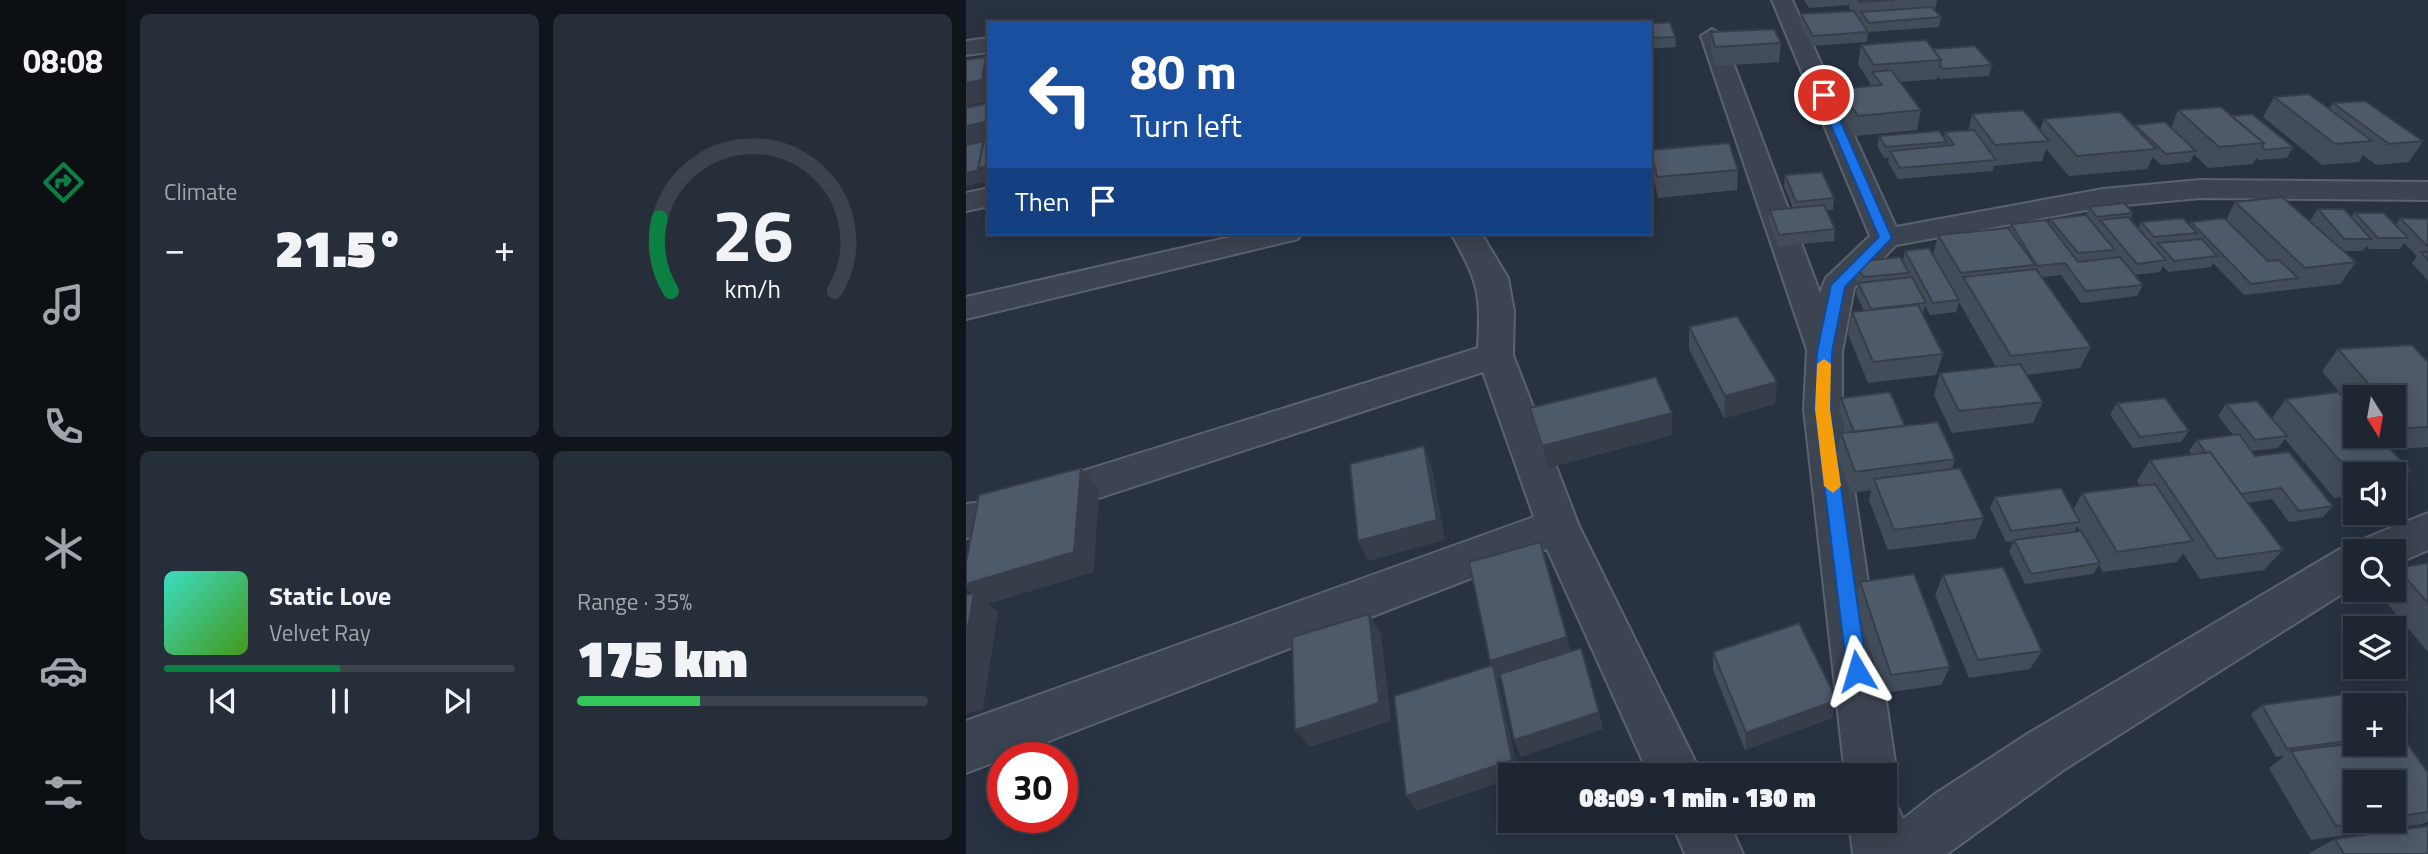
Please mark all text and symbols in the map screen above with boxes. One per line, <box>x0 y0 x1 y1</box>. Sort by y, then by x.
text: 80 m <box>1130 33 1237 108</box>
text: 08:08 <box>23 37 103 85</box>
icon: left <box>1015 49 1106 140</box>
pin <box>1794 65 1854 125</box>
icon: arrive <box>1805 76 1843 114</box>
text: Turn left <box>1130 101 1242 149</box>
icon: directions <box>39 158 88 207</box>
text: Climate <box>164 174 237 209</box>
text: 26 <box>712 180 793 290</box>
text: Then <box>1015 182 1070 221</box>
icon: arrive <box>1084 182 1122 220</box>
text: 21.5° <box>275 208 404 287</box>
text: − <box>164 219 185 277</box>
text: + <box>494 219 515 277</box>
text: km/h <box>724 270 781 308</box>
icon: music <box>39 280 88 329</box>
north arrow <box>2343 385 2406 448</box>
map controls <box>2343 385 2406 833</box>
icon: phone <box>39 402 88 451</box>
button: sound <box>2343 462 2406 525</box>
icon: climate <box>39 524 88 573</box>
button: search <box>2343 539 2406 602</box>
text: Static Love <box>269 576 391 615</box>
text: Range · 35% <box>577 584 692 619</box>
text: Velvet Ray <box>269 615 371 650</box>
button: layers <box>2343 616 2406 679</box>
text: 175 km <box>577 618 748 697</box>
position arrow <box>1820 634 1894 708</box>
icon: car <box>39 646 88 695</box>
icon: previous <box>204 682 242 720</box>
icon: pause <box>321 682 359 720</box>
icon: next <box>438 682 476 720</box>
button: + <box>2343 693 2406 756</box>
speed limit sign: 30 <box>987 742 1078 833</box>
icon: filters <box>39 768 88 817</box>
button: − <box>2343 770 2406 833</box>
text: 08:09 · 1 min · 130 m <box>1579 778 1816 817</box>

